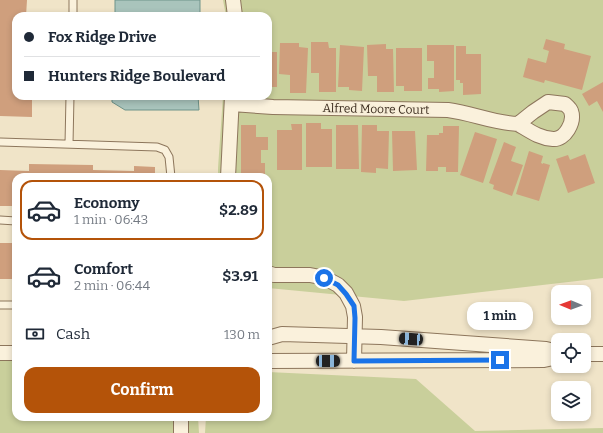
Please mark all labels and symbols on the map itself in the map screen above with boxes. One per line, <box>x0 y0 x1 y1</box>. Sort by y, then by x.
street label: Alfred Moore Court <box>322 101 430 117</box>
route start <box>315 269 333 287</box>
north arrow <box>551 285 591 325</box>
callout: 1 min <box>467 302 533 330</box>
car <box>399 332 423 346</box>
route end <box>491 351 509 369</box>
car <box>316 355 340 367</box>

